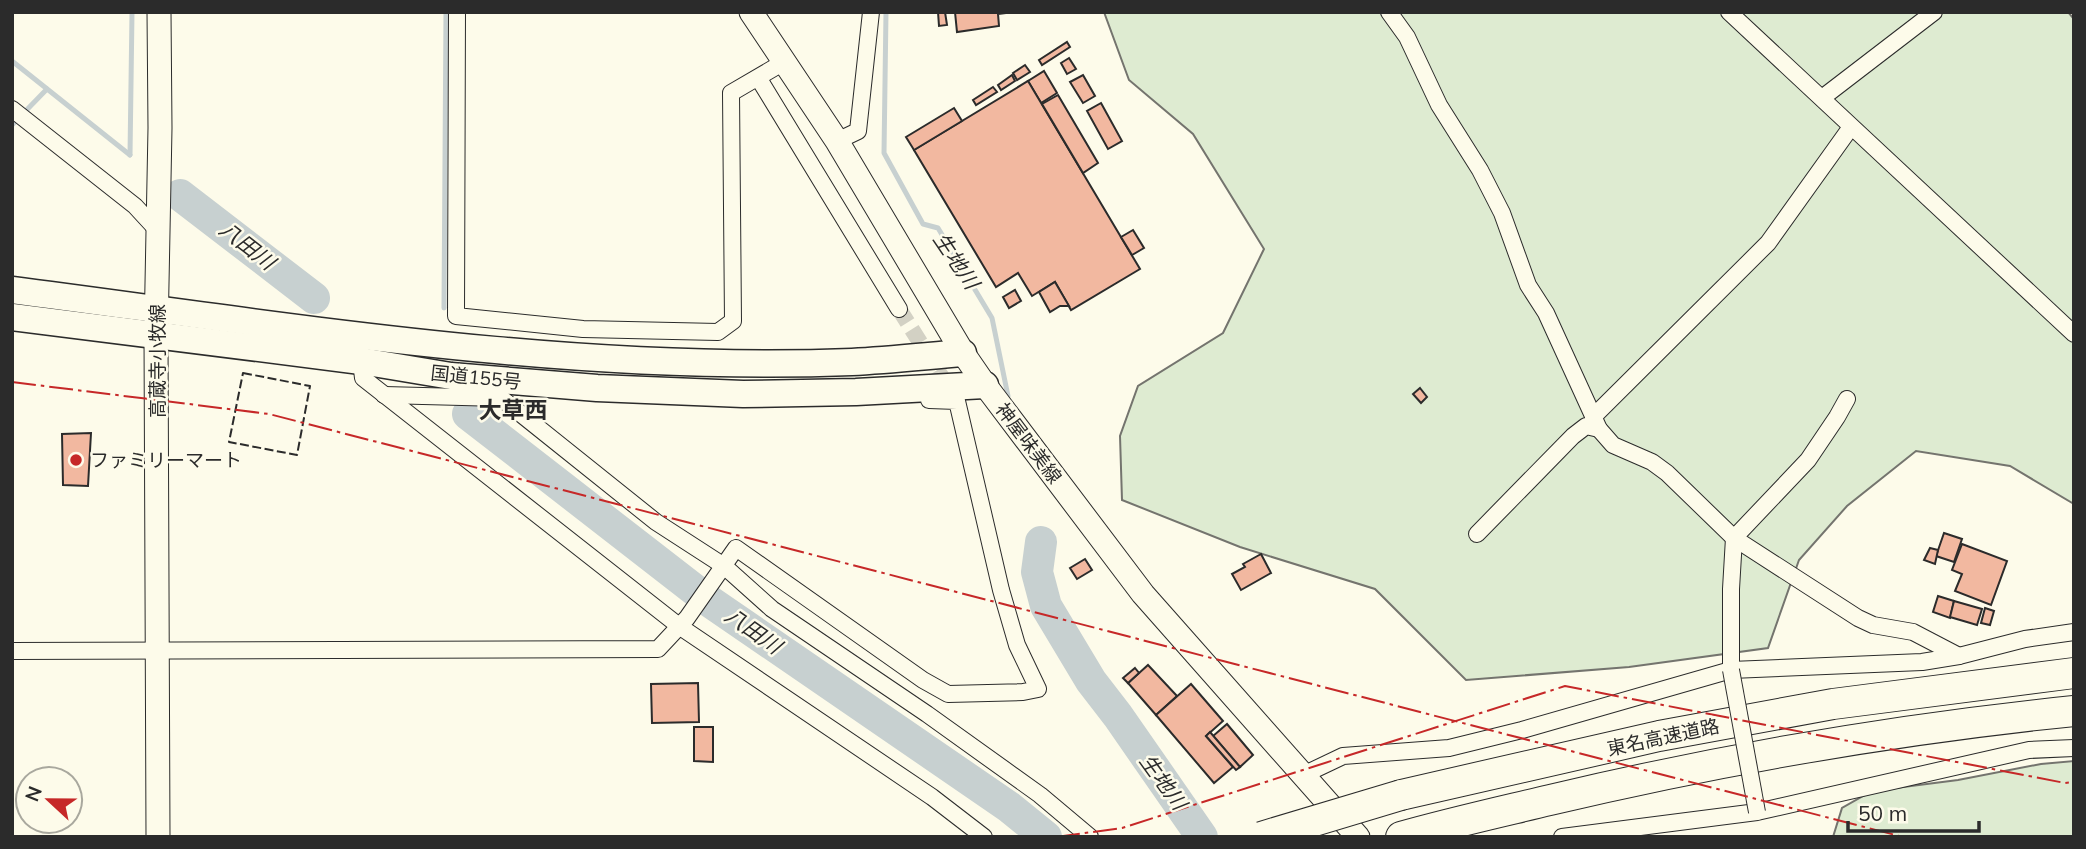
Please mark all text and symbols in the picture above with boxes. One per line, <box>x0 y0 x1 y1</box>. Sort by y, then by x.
water label: 八田川 <box>215 216 282 276</box>
water label: 生地川 <box>928 227 986 295</box>
street label: 高蔵寺小牧線 <box>145 304 169 418</box>
street label: 国道155号 <box>429 360 523 394</box>
district label: 大草西 <box>479 395 548 424</box>
street label: 神屋味美線 <box>991 398 1067 488</box>
place label: ファミリーマート <box>90 448 242 472</box>
marker: ファミリーマート <box>68 452 84 468</box>
water label: 八田川 <box>720 601 788 660</box>
street label: 東名高速道路 <box>1605 713 1721 761</box>
water label: 生地川 <box>1135 748 1194 816</box>
north arrow <box>14 765 84 835</box>
text: N <box>19 782 47 805</box>
scale bar <box>1848 790 1979 834</box>
text: 50 m <box>1858 800 1907 826</box>

